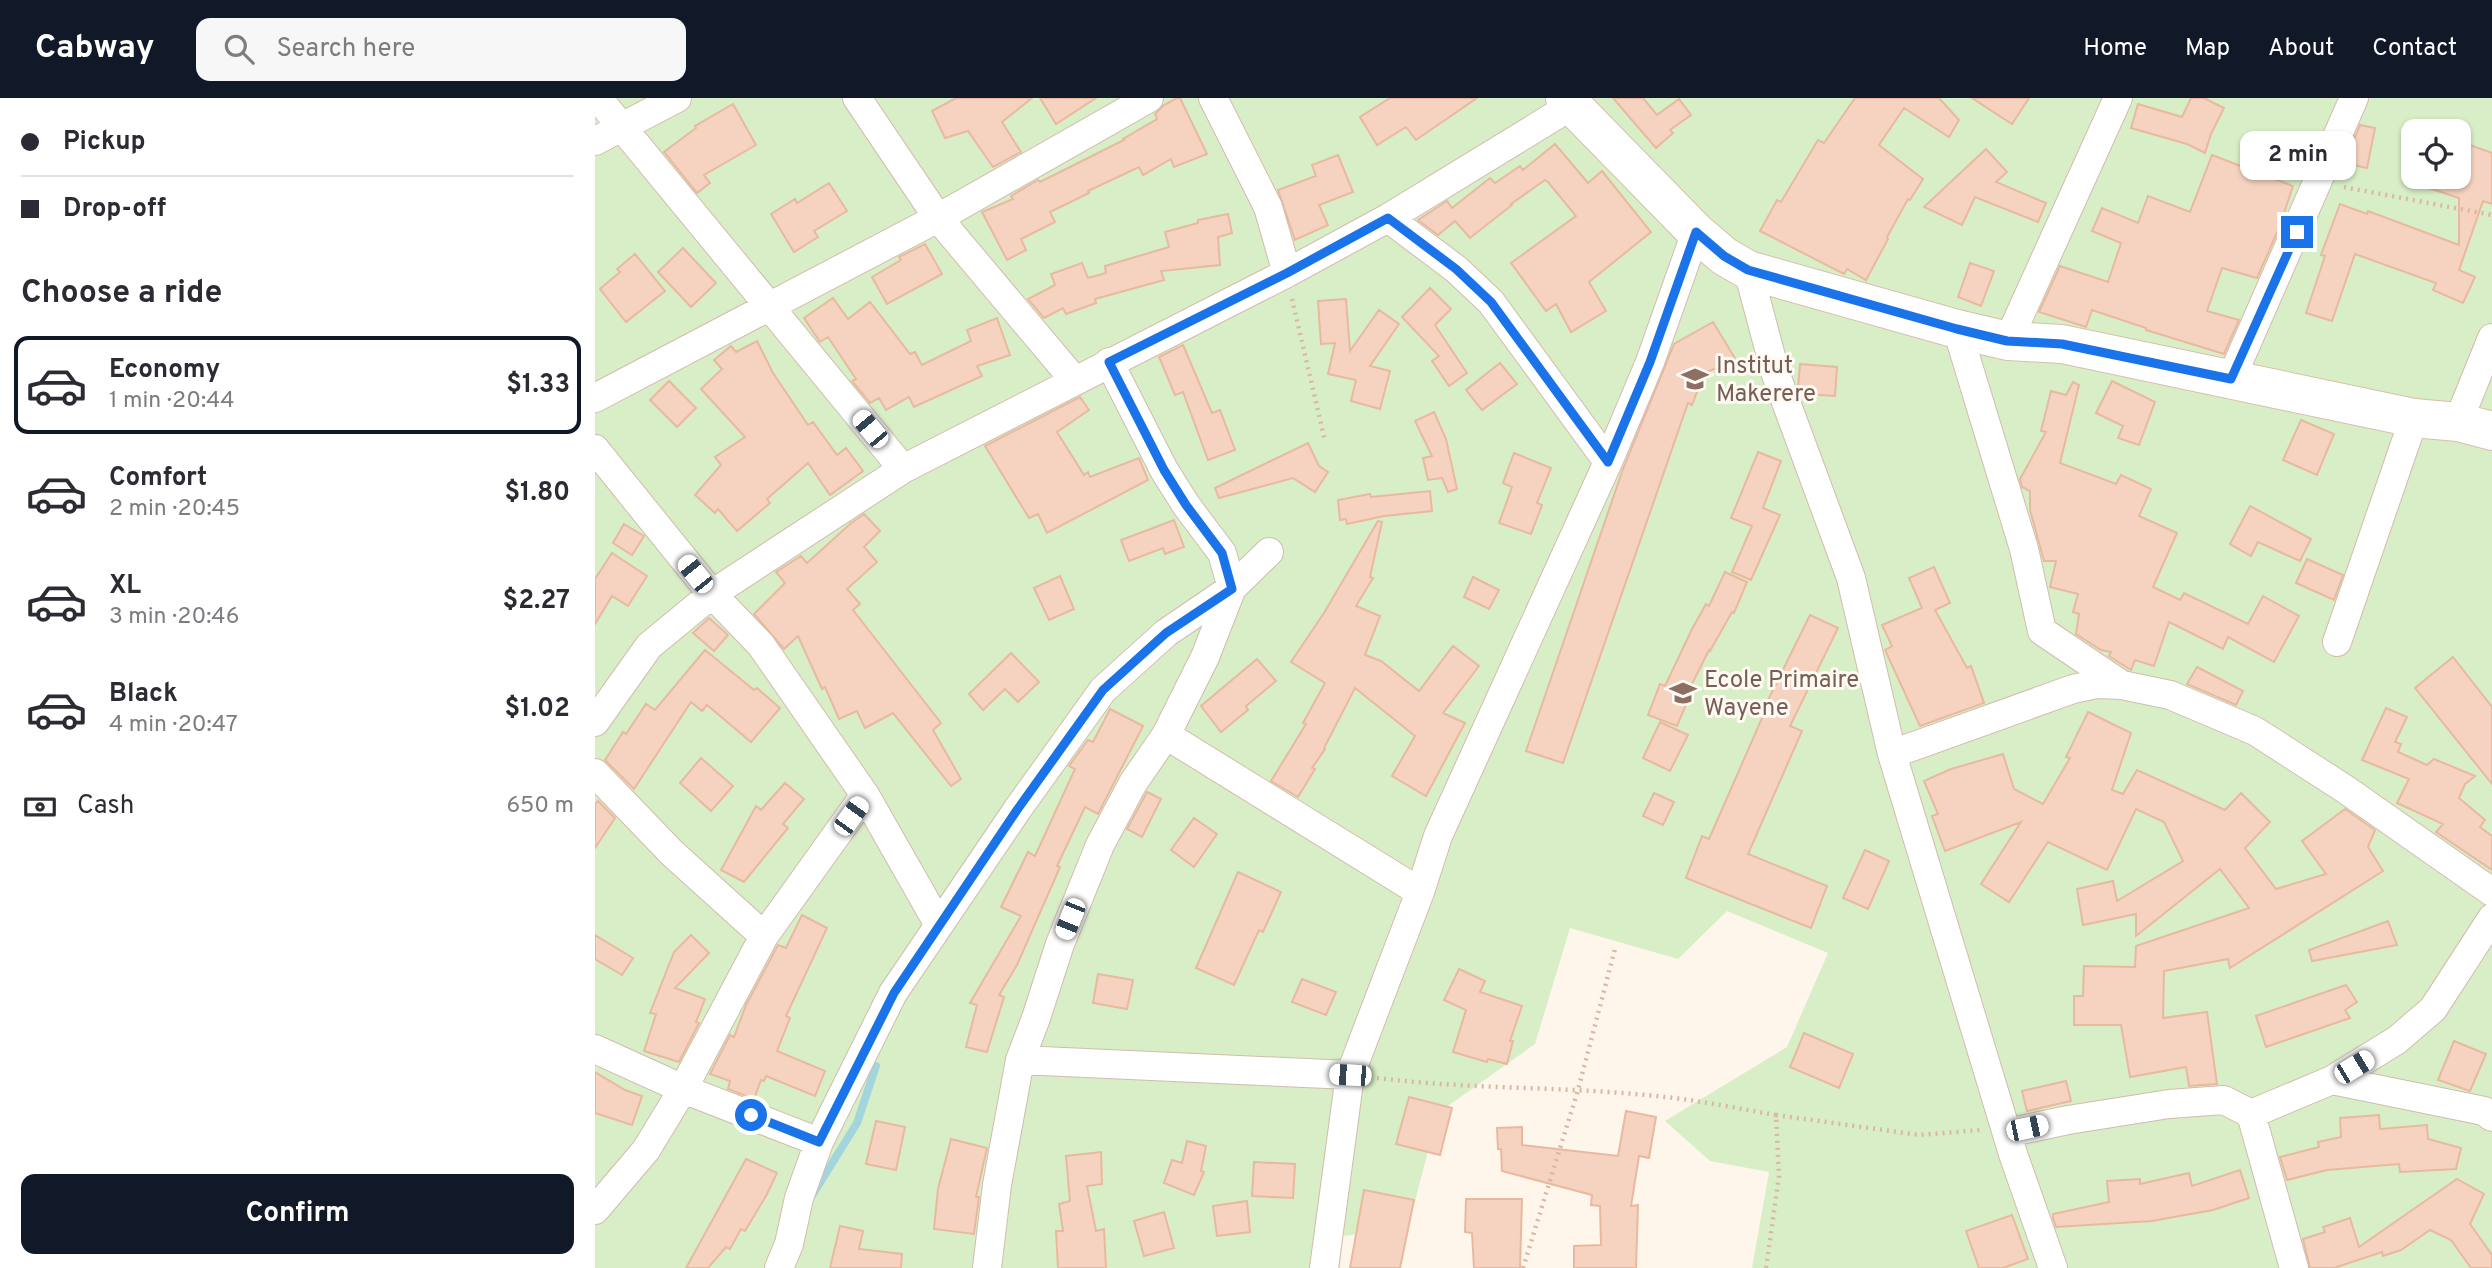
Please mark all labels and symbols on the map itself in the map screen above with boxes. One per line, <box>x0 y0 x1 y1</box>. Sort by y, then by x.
callout: 2 min <box>2239 130 2355 180</box>
route end <box>2281 216 2313 248</box>
place label: Institut Makerere <box>1716 352 1816 410</box>
school or university icon: Institut Makerere <box>1680 364 1710 394</box>
car <box>849 406 892 452</box>
car <box>674 551 717 597</box>
place label: Ecole Primaire Wayene <box>1704 666 1859 724</box>
school or university icon: Ecole Primaire Wayene <box>1668 678 1698 708</box>
car <box>831 793 872 839</box>
car <box>1053 896 1088 942</box>
car <box>2331 1047 2378 1087</box>
car <box>1329 1063 1372 1087</box>
route start <box>735 1099 767 1131</box>
car <box>2005 1113 2050 1143</box>

